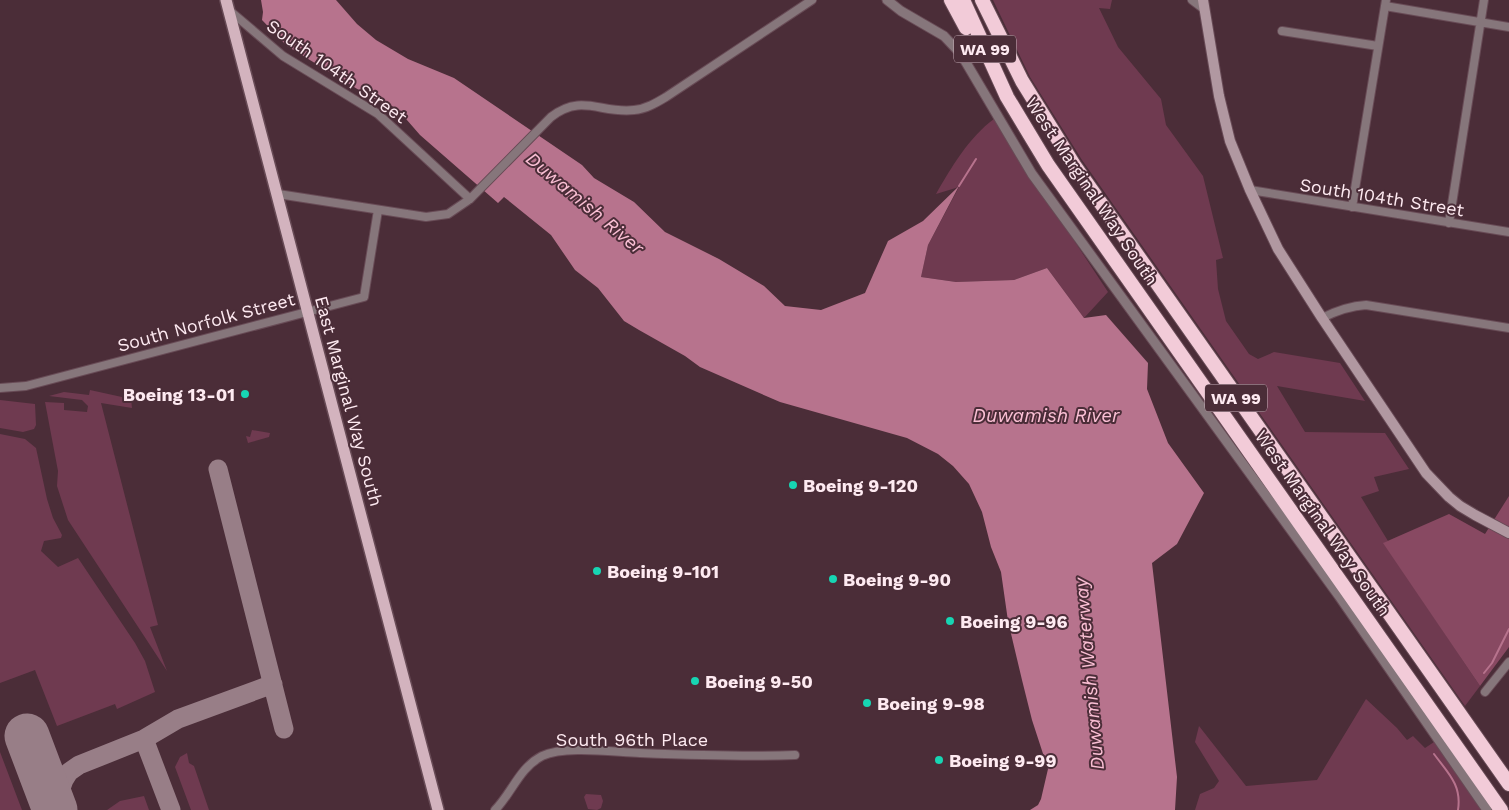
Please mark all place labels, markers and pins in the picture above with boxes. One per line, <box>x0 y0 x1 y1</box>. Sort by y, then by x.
place label: Boeing 13-01 <box>123 384 235 405</box>
marker: Boeing 13-01 <box>239 388 251 400</box>
place label: Boeing 9-120 <box>803 475 918 496</box>
marker: Boeing 9-120 <box>787 479 799 491</box>
place label: Boeing 9-101 <box>607 561 719 582</box>
marker: Boeing 9-101 <box>591 565 603 577</box>
place label: Boeing 9-90 <box>843 569 951 590</box>
marker: Boeing 9-90 <box>827 573 839 585</box>
place label: Boeing 9-96 <box>960 611 1068 632</box>
marker: Boeing 9-96 <box>944 615 956 627</box>
place label: Boeing 9-50 <box>705 671 813 692</box>
marker: Boeing 9-50 <box>689 675 701 687</box>
place label: Boeing 9-98 <box>877 693 985 714</box>
marker: Boeing 9-98 <box>861 697 873 709</box>
place label: Boeing 9-99 <box>949 750 1057 771</box>
marker: Boeing 9-99 <box>933 754 945 766</box>

